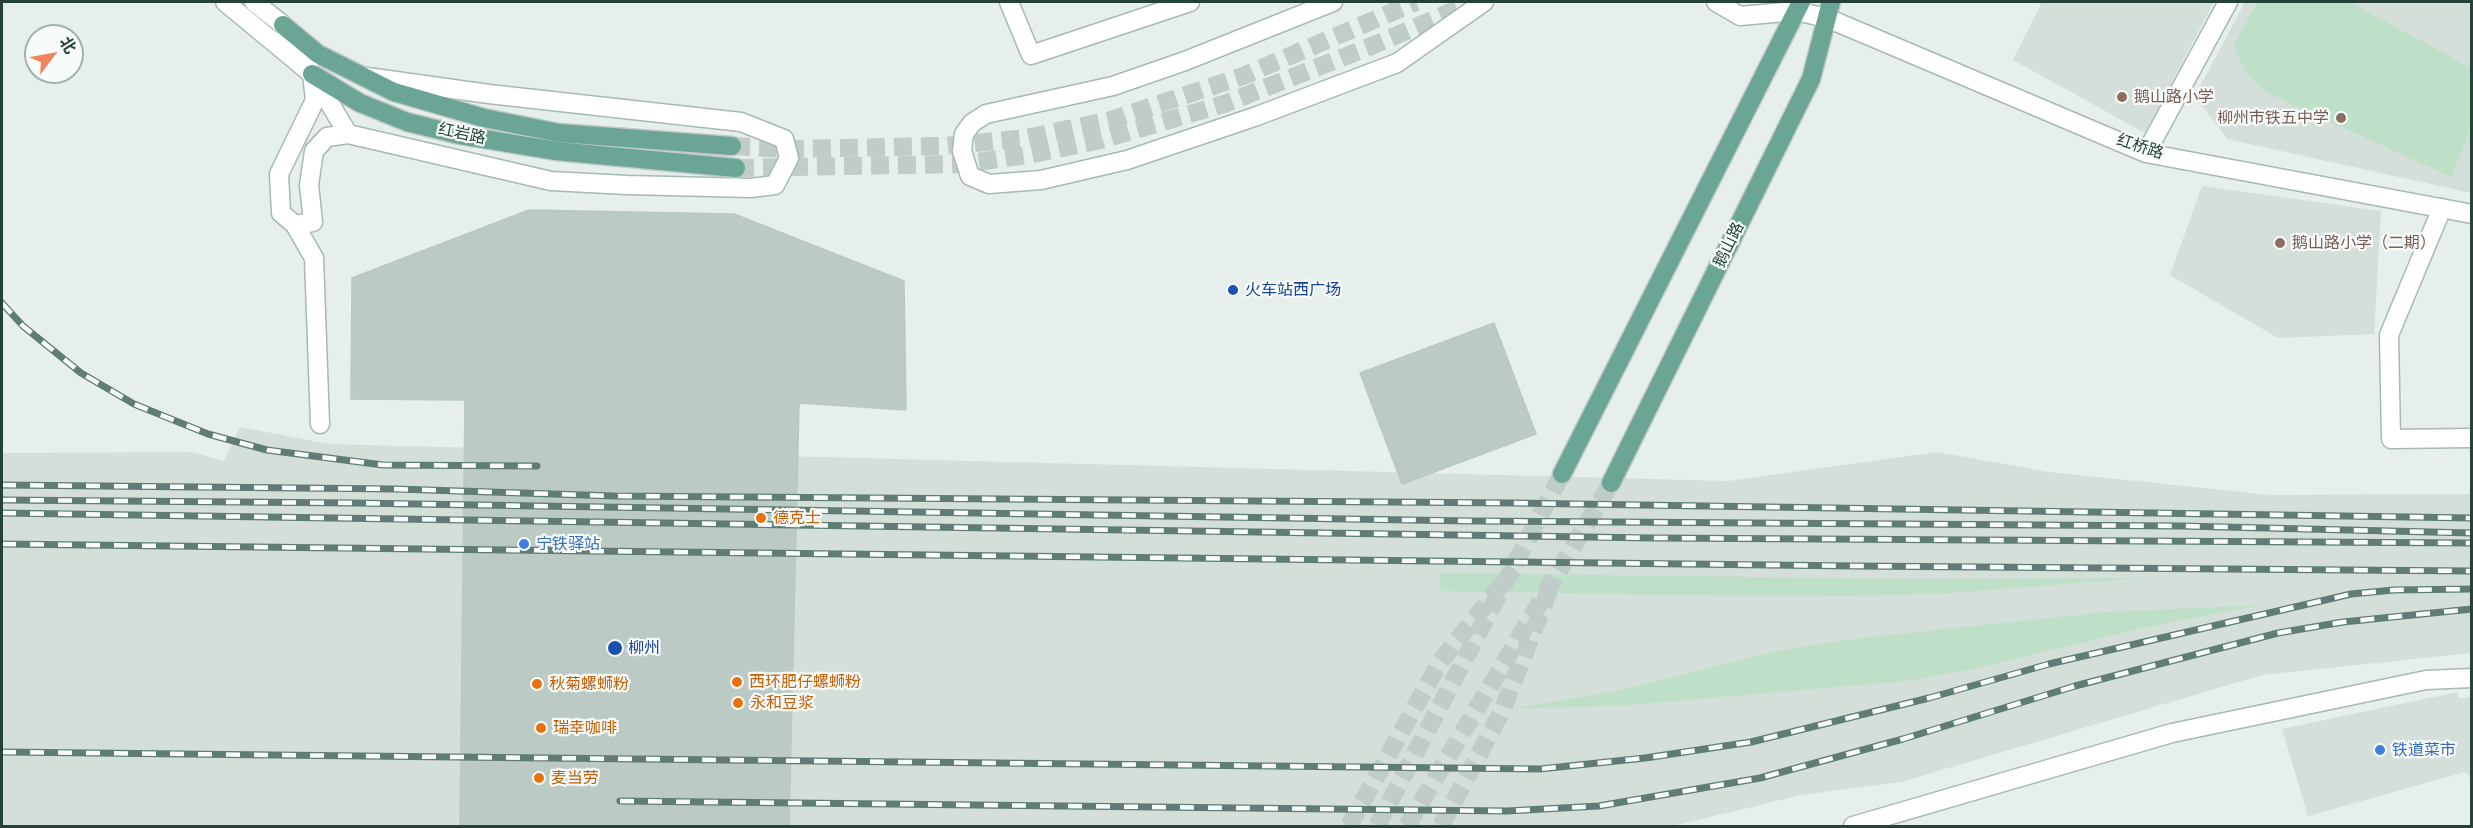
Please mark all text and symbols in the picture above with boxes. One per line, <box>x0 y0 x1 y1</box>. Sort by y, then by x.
north arrow <box>24 24 84 84</box>
text: 北 <box>56 33 80 57</box>
place label: 鹅山路小学 <box>2134 87 2214 107</box>
marker: 鹅山路小学 <box>2115 90 2129 104</box>
place label: 柳州市铁五中学 <box>2217 108 2329 128</box>
marker: 柳州市铁五中学 <box>2334 111 2348 125</box>
street label: 红岩路 <box>437 120 487 148</box>
street label: 红桥路 <box>2114 130 2166 164</box>
street label: 鹅山路 <box>1710 219 1748 271</box>
place label: 鹅山路小学（二期） <box>2292 233 2436 253</box>
marker: 鹅山路小学（二期） <box>2273 236 2287 250</box>
place label: 火车站西广场 <box>1245 280 1341 300</box>
marker: 火车站西广场 <box>1226 283 1240 297</box>
place label: 德克士 <box>773 508 821 528</box>
marker: 德克士 <box>754 511 768 525</box>
place label: 宁铁驿站 <box>536 534 600 554</box>
marker: 宁铁驿站 <box>517 537 531 551</box>
place label: 柳州 <box>628 638 660 658</box>
marker: 柳州 <box>606 639 624 657</box>
place label: 西环肥仔螺蛳粉 <box>749 672 861 692</box>
place label: 秋菊螺蛳粉 <box>549 674 629 694</box>
marker: 西环肥仔螺蛳粉 <box>730 675 744 689</box>
marker: 秋菊螺蛳粉 <box>530 677 544 691</box>
place label: 永和豆浆 <box>750 693 814 713</box>
marker: 永和豆浆 <box>731 696 745 710</box>
place label: 瑞幸咖啡 <box>553 718 617 738</box>
marker: 瑞幸咖啡 <box>534 721 548 735</box>
place label: 铁道菜市 <box>2392 740 2456 760</box>
marker: 铁道菜市 <box>2373 743 2387 757</box>
place label: 麦当劳 <box>551 768 599 788</box>
marker: 麦当劳 <box>532 771 546 785</box>

